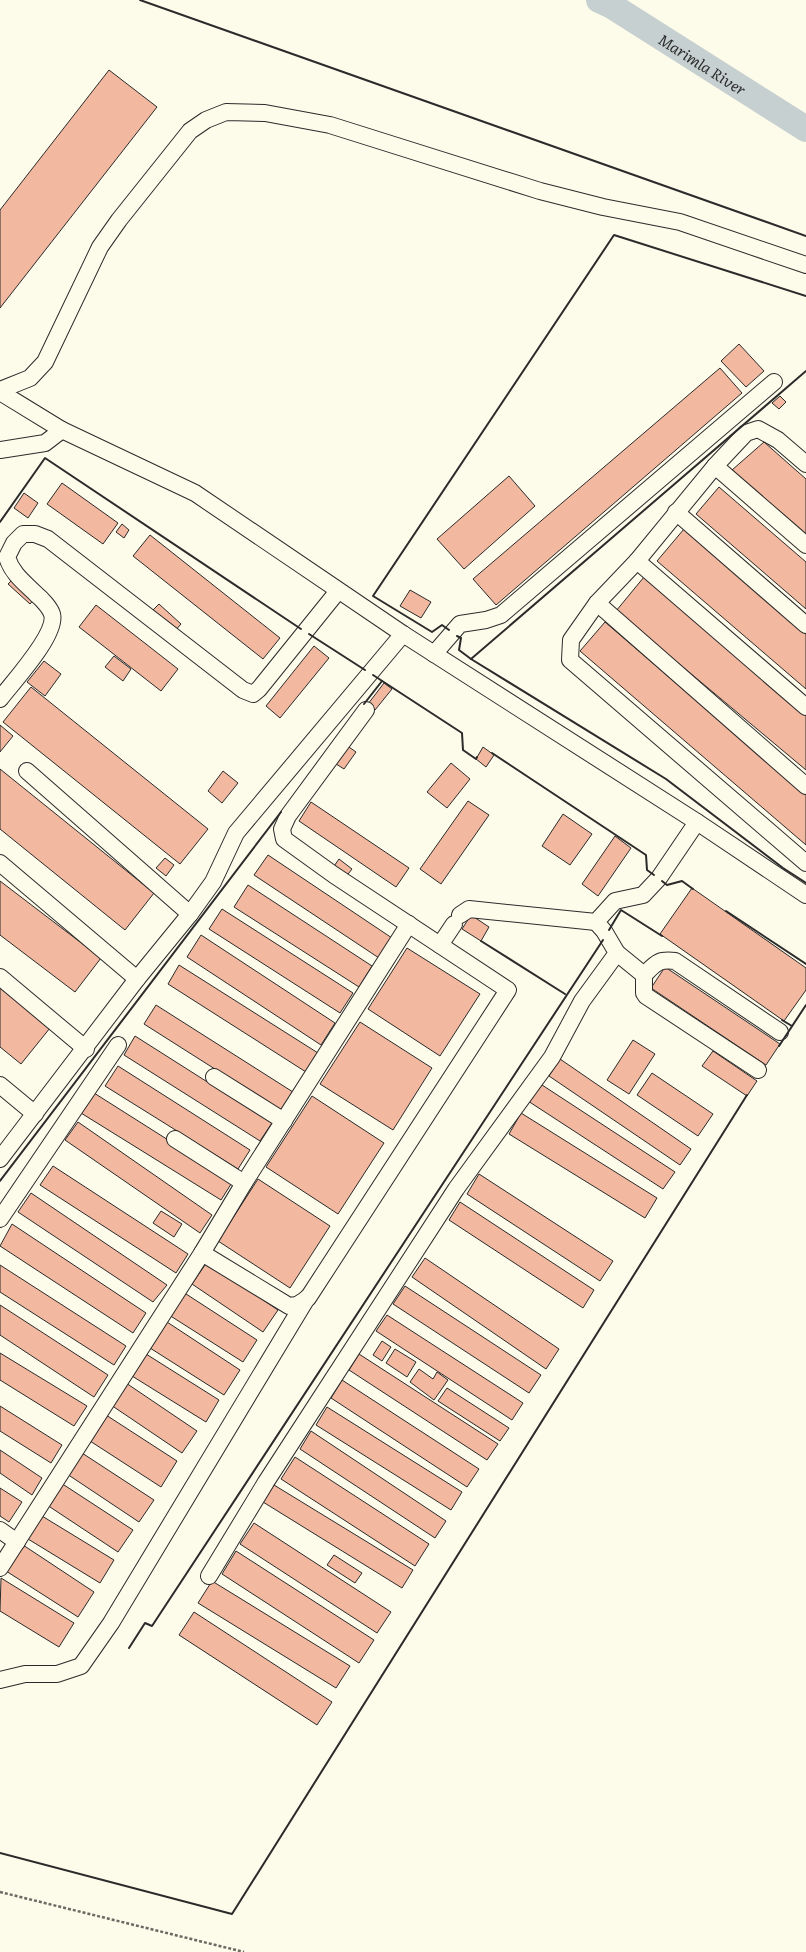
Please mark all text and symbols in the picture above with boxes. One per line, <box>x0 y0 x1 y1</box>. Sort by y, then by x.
water label: Marimla River <box>655 27 751 100</box>

